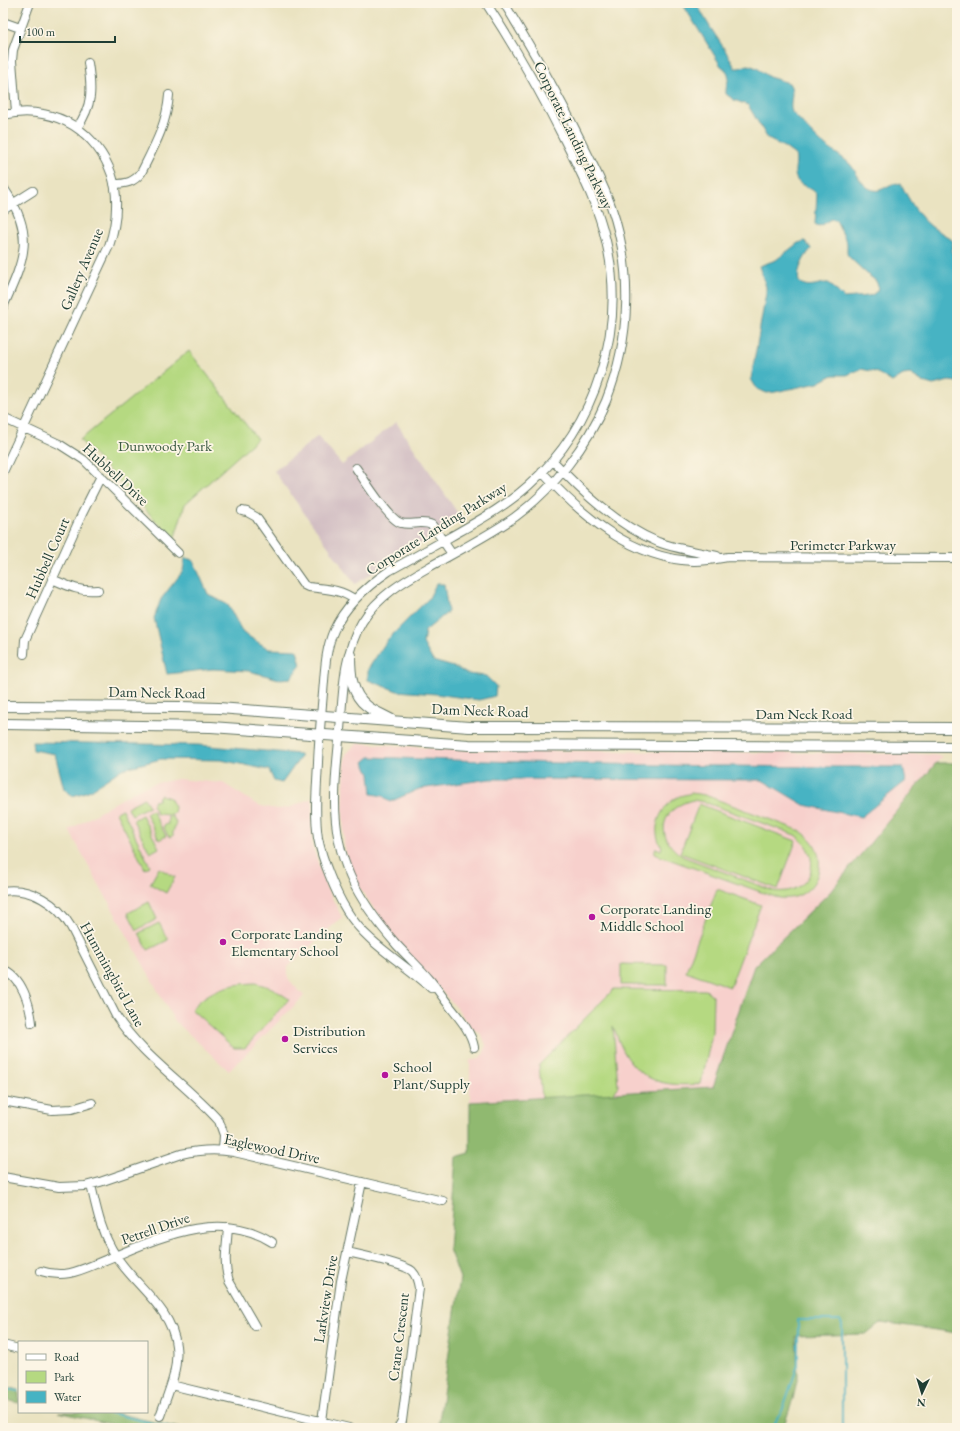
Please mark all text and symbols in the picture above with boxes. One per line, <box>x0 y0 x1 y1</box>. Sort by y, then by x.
scale bar <box>20 18 115 44</box>
text: 100 m <box>26 24 56 40</box>
street label: Corporate Landing Parkway <box>530 58 618 212</box>
street label: Gallery Avenue <box>55 225 107 313</box>
park label: Dunwoody Park <box>118 436 213 455</box>
street label: Hubbell Drive <box>79 439 153 510</box>
street label: Corporate Landing Parkway <box>362 477 510 579</box>
street label: Hubbell Court <box>21 514 74 602</box>
street label: Perimeter Parkway <box>790 535 897 554</box>
street label: Dam Neck Road <box>108 682 206 702</box>
street label: Dam Neck Road <box>431 699 529 721</box>
street label: Dam Neck Road <box>755 704 853 723</box>
place label: Corporate Landing Middle School <box>600 899 712 935</box>
marker: Corporate Landing Middle School <box>587 912 597 922</box>
street label: Hummingbird Lane <box>76 918 150 1030</box>
place label: Corporate Landing Elementary School <box>231 924 343 960</box>
marker: Corporate Landing Elementary School <box>218 937 228 947</box>
place label: Distribution Services <box>293 1021 366 1057</box>
marker: Distribution Services <box>280 1034 290 1044</box>
place label: School Plant/Supply <box>393 1057 470 1093</box>
marker: School Plant/Supply <box>380 1070 390 1080</box>
street label: Eaglewood Drive <box>222 1129 322 1167</box>
street label: Petrell Drive <box>118 1207 192 1249</box>
street label: Larkview Drive <box>309 1254 341 1344</box>
street label: Crane Crescent <box>383 1291 413 1382</box>
legend <box>18 1341 148 1413</box>
text: Road <box>54 1349 80 1365</box>
text: Park <box>54 1369 75 1385</box>
north arrow <box>902 1373 942 1413</box>
text: Water <box>54 1389 81 1405</box>
text: N <box>916 1396 926 1410</box>

